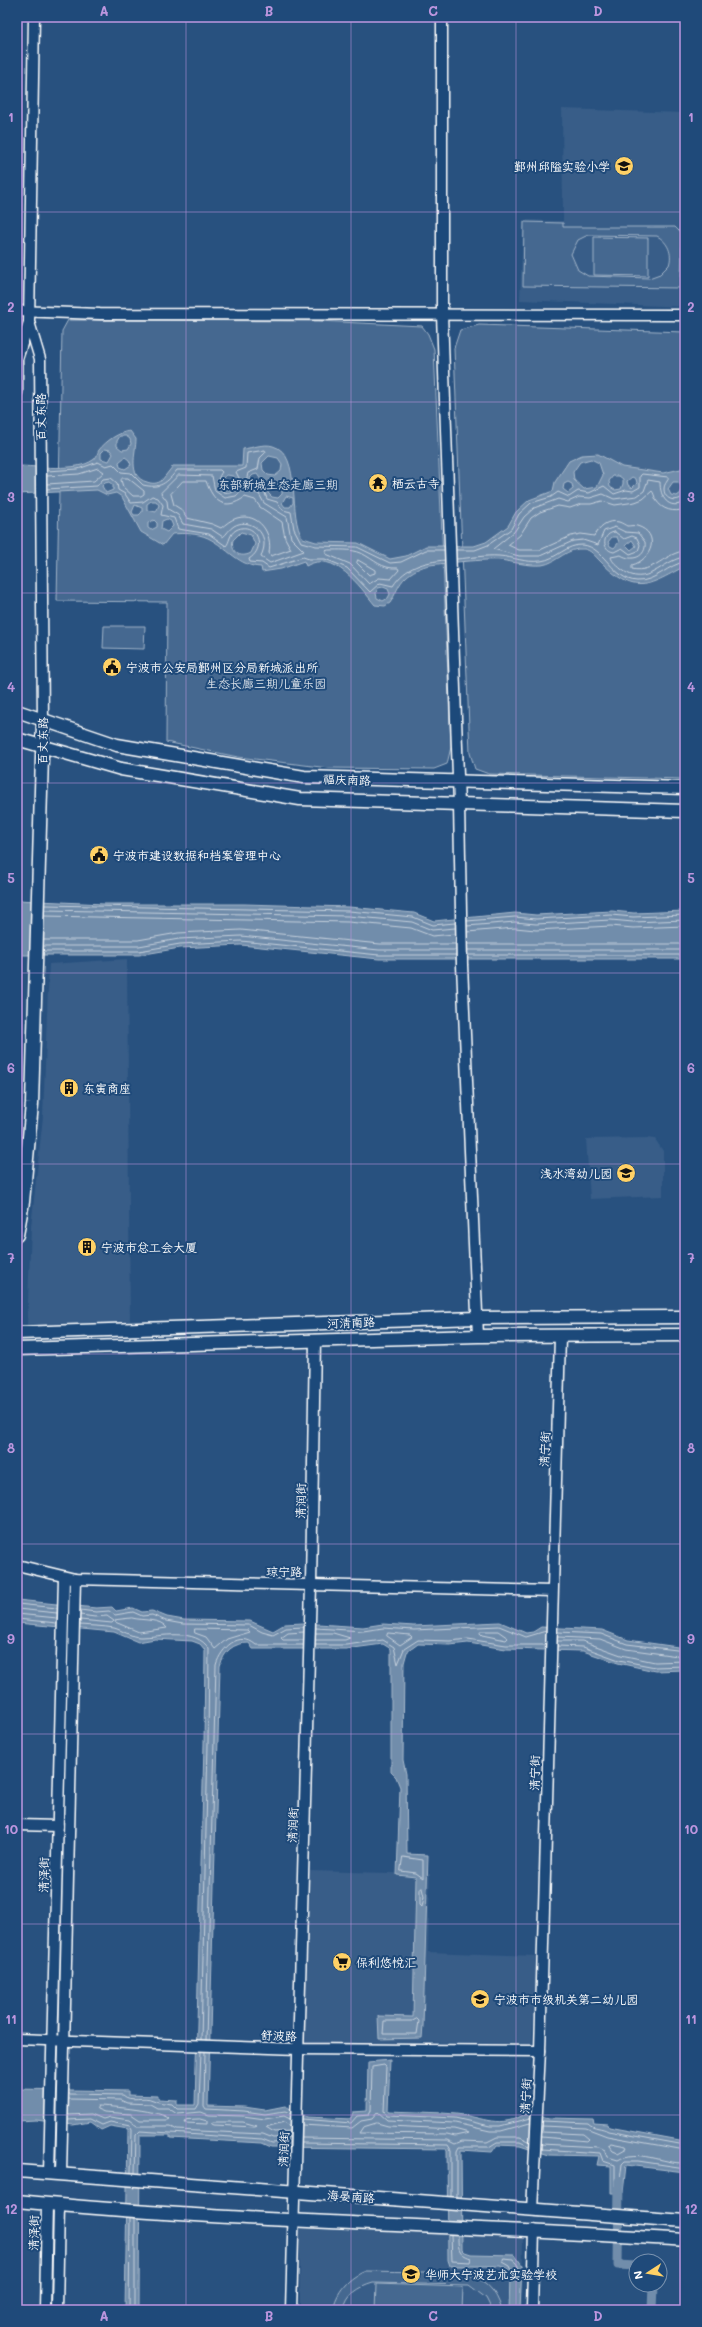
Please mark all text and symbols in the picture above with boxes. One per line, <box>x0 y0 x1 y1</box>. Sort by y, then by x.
text: A <box>99 2 109 19</box>
text: B <box>265 2 274 19</box>
text: C <box>428 2 438 19</box>
text: D <box>593 2 603 19</box>
text: 1 <box>8 108 14 125</box>
text: 1 <box>688 108 694 125</box>
school or university icon: 鄞州邱隘实验小学 <box>613 155 635 177</box>
place label: 鄞州邱隘实验小学 <box>514 158 610 174</box>
text: 2 <box>7 298 15 315</box>
text: 2 <box>687 298 695 315</box>
street label: 百丈东路 <box>32 393 48 441</box>
temple icon: 栖云古寺 <box>367 472 389 494</box>
place label: 栖云古寺 <box>392 475 440 491</box>
park label: 东部新城生态走廊三期 <box>218 476 338 492</box>
text: 3 <box>7 488 15 505</box>
text: 3 <box>687 488 695 505</box>
public building icon: 宁波市公安局鄞州区分局新城派出所 <box>101 656 123 678</box>
place label: 宁波市公安局鄞州区分局新城派出所 <box>126 659 319 675</box>
park label: 生态长廊三期儿童乐园 <box>206 675 326 691</box>
text: 4 <box>7 678 15 695</box>
text: 4 <box>687 678 695 695</box>
street label: 百丈东路 <box>34 717 50 765</box>
street label: 福庆南路 <box>323 770 371 788</box>
public building icon: 宁波市建设数据和档案管理中心 <box>88 844 110 866</box>
place label: 宁波市建设数据和档案管理中心 <box>113 847 281 863</box>
text: 5 <box>7 869 15 886</box>
text: 5 <box>687 869 695 886</box>
text: 6 <box>7 1059 15 1076</box>
text: 6 <box>687 1059 695 1076</box>
building icon: 东寅商座 <box>58 1077 80 1099</box>
place label: 东寅商座 <box>83 1080 131 1096</box>
school or university icon: 浅水湾幼儿园 <box>615 1162 637 1184</box>
place label: 浅水湾幼儿园 <box>540 1165 612 1181</box>
building icon: 宁波市总工会大厦 <box>76 1236 98 1258</box>
place label: 宁波市总工会大厦 <box>101 1239 197 1255</box>
text: 7 <box>7 1249 15 1266</box>
text: 7 <box>687 1249 695 1266</box>
street label: 河清南路 <box>327 1313 375 1331</box>
street label: 清宁街 <box>535 1431 553 1467</box>
text: 8 <box>7 1439 15 1456</box>
text: 8 <box>687 1439 695 1456</box>
street label: 清润街 <box>292 1483 308 1519</box>
street label: 琼宁路 <box>266 1563 302 1579</box>
text: 9 <box>7 1630 15 1647</box>
text: 9 <box>687 1630 695 1647</box>
street label: 清宁街 <box>526 1755 542 1791</box>
street label: 清润街 <box>283 1807 301 1843</box>
text: 10 <box>4 1820 18 1837</box>
text: 10 <box>684 1820 698 1837</box>
street label: 清泽街 <box>35 1857 51 1893</box>
supermarket icon: 保利悠悦汇 <box>331 1951 353 1973</box>
place label: 保利悠悦汇 <box>356 1954 416 1970</box>
school or university icon: 宁波市市级机关第二幼儿园 <box>469 1988 491 2010</box>
place label: 宁波市市级机关第二幼儿园 <box>494 1991 638 2007</box>
text: 11 <box>5 2010 17 2027</box>
text: 11 <box>685 2010 697 2027</box>
street label: 舒波路 <box>261 2026 297 2044</box>
street label: 清宁街 <box>516 2078 534 2114</box>
street label: 清润街 <box>274 2131 292 2167</box>
street label: 海晏南路 <box>326 2186 376 2206</box>
text: 12 <box>4 2200 18 2217</box>
text: 12 <box>684 2200 698 2217</box>
street label: 清泽街 <box>25 2215 41 2251</box>
north arrow <box>628 2253 668 2293</box>
school or university icon: 华师大宁波艺术实验学校 <box>400 2263 422 2285</box>
place label: 华师大宁波艺术实验学校 <box>425 2266 557 2282</box>
text: N <box>630 2270 646 2281</box>
text: A <box>99 2307 109 2324</box>
text: B <box>265 2307 274 2324</box>
text: C <box>428 2307 438 2324</box>
text: D <box>593 2307 603 2324</box>

